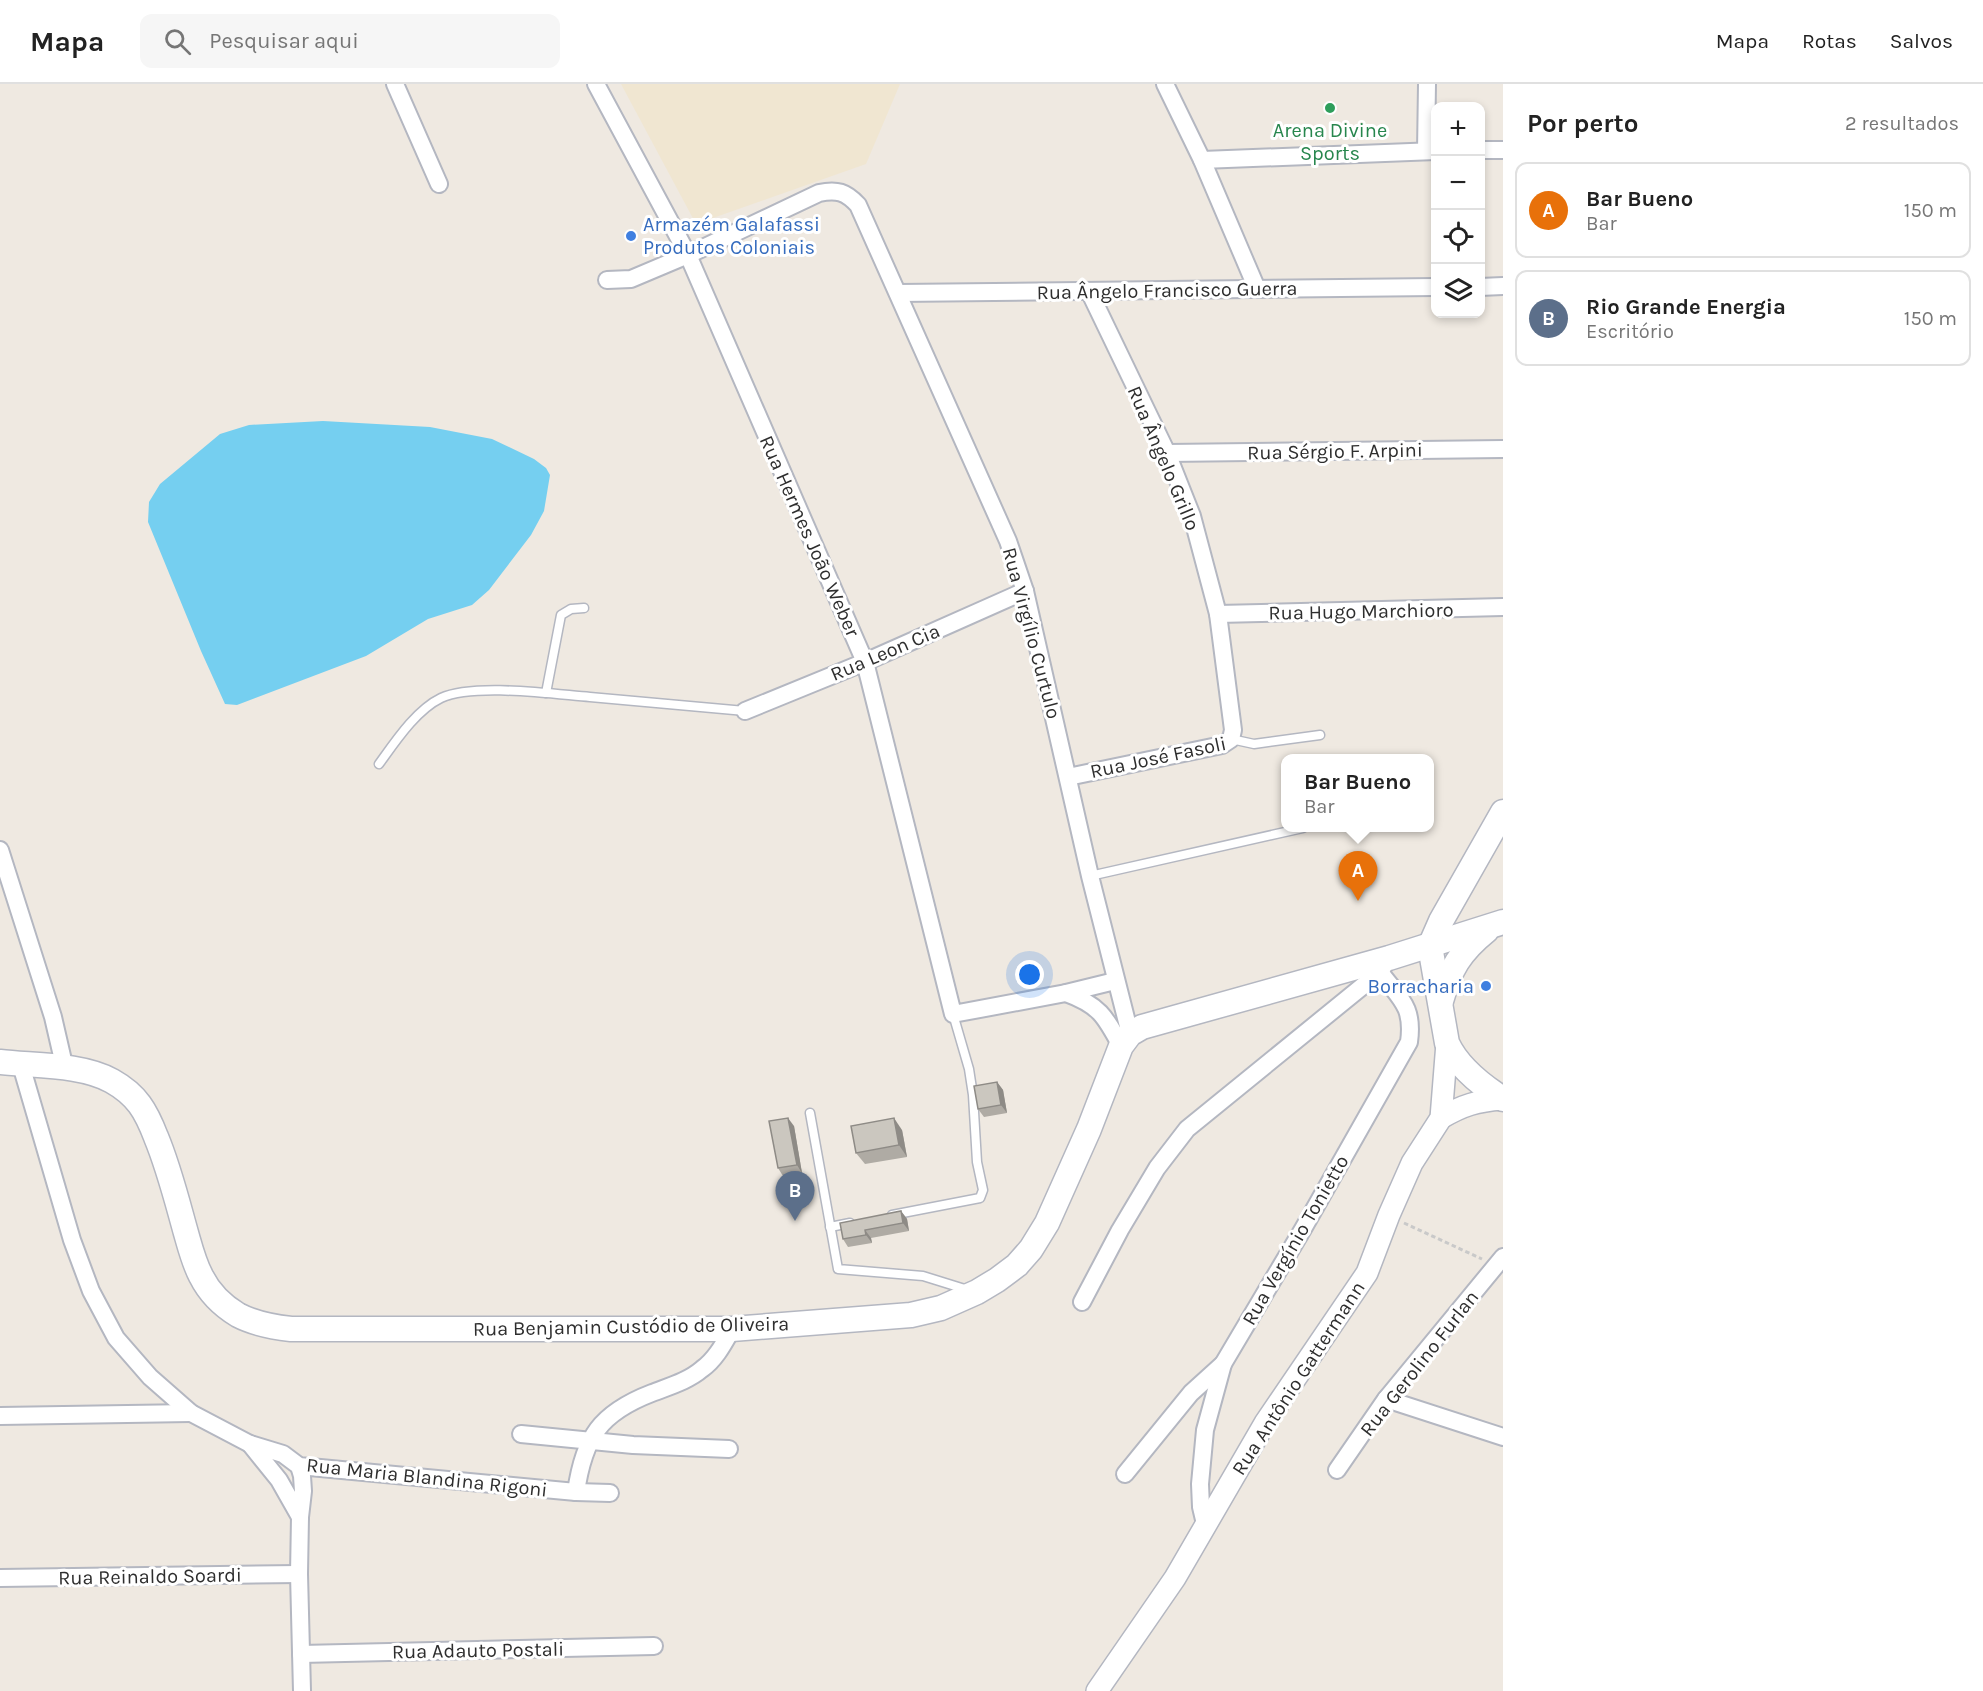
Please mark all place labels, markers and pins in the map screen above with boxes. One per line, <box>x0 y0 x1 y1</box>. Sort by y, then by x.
marker: Arena Divine Sports <box>1323 101 1337 115</box>
place label: Arena Divine Sports <box>1273 119 1387 165</box>
place label: Armazém Galafassi Produtos Coloniais <box>643 213 820 259</box>
marker: Armazém Galafassi Produtos Coloniais <box>624 229 638 243</box>
pin: A <box>1338 852 1378 901</box>
place label: Borracharia <box>1368 975 1474 998</box>
marker: Borracharia <box>1479 979 1493 993</box>
pin: B <box>776 1172 814 1221</box>

